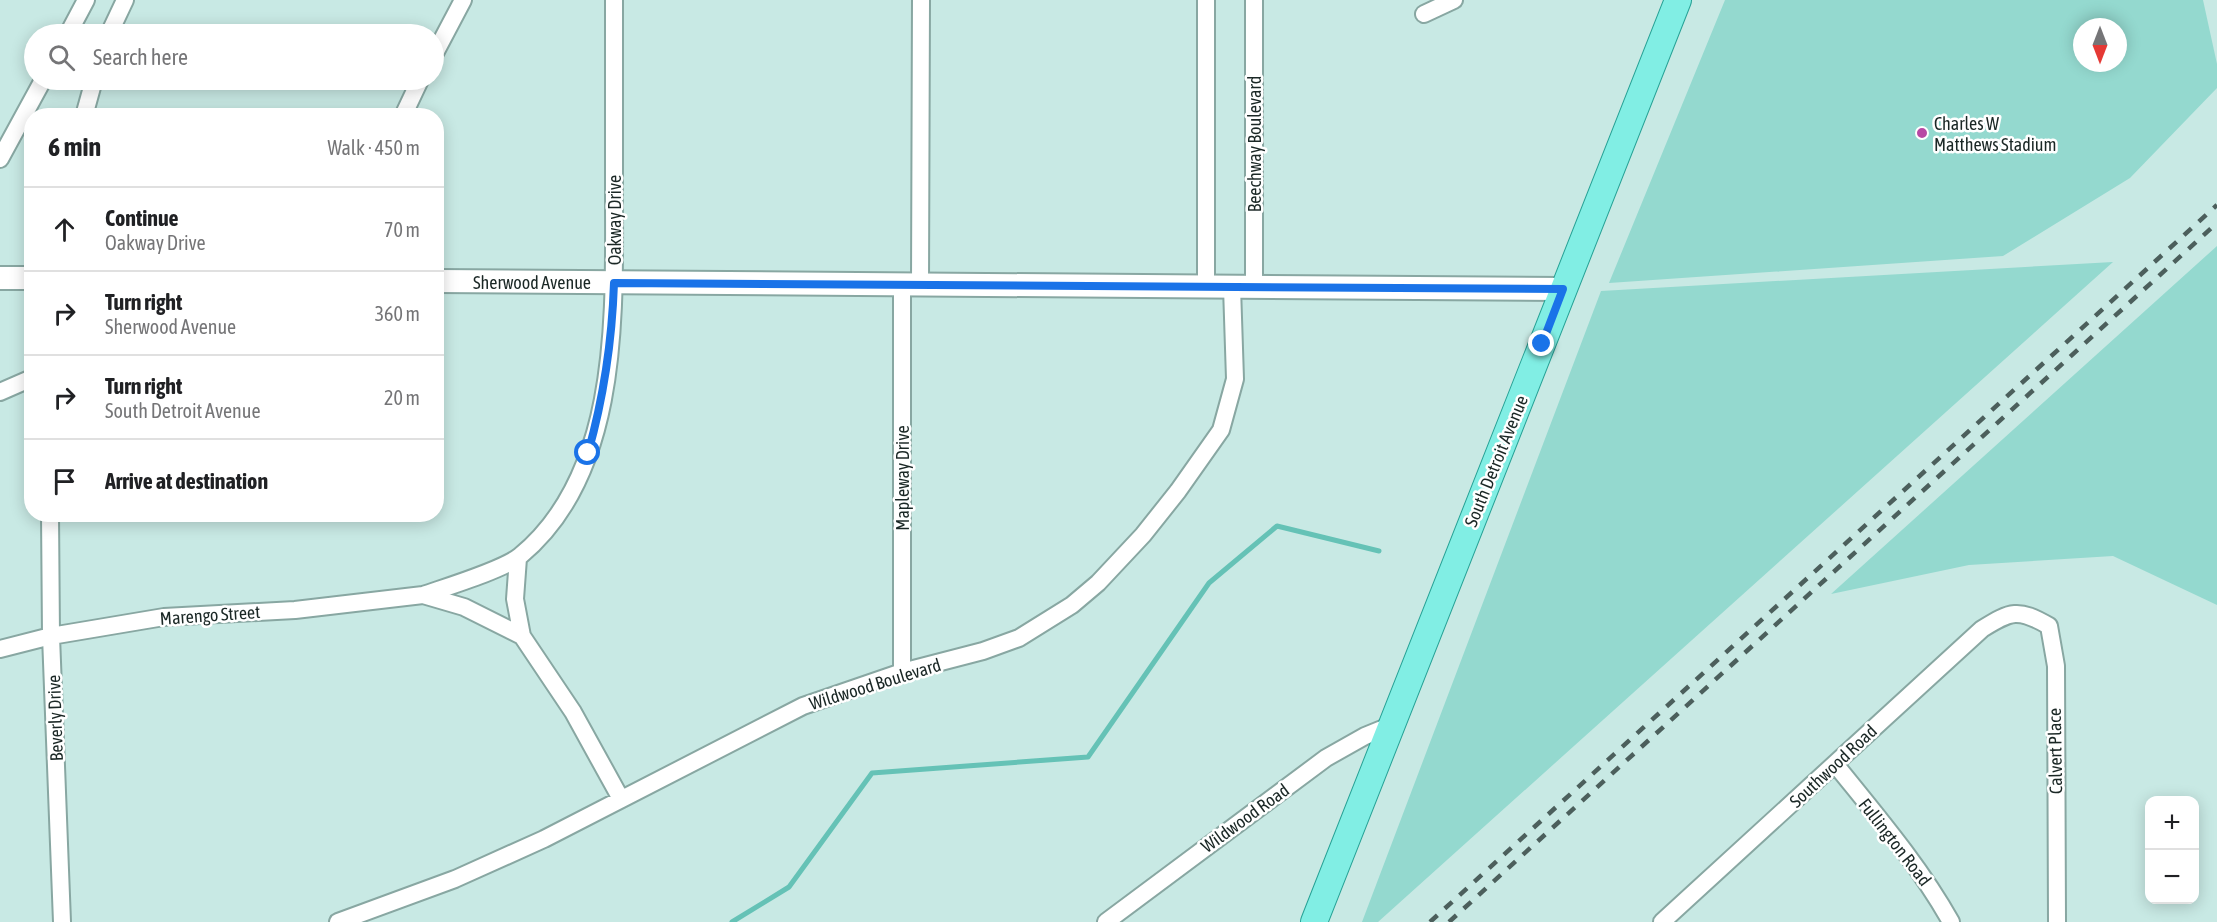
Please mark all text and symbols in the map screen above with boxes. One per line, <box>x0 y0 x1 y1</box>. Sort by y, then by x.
north arrow <box>2073 18 2127 72</box>
search box <box>24 24 444 90</box>
icon: search <box>45 41 78 74</box>
text: Search here <box>93 44 188 70</box>
street label: Beechway Boulevard <box>1244 76 1265 212</box>
place label: Charles W Matthews Stadium <box>1934 113 2057 155</box>
marker: Charles W Matthews Stadium <box>1915 126 1929 140</box>
text: 6 min <box>48 132 101 162</box>
text: Walk · 450 m <box>328 136 420 159</box>
street label: Oakway Drive <box>604 175 625 265</box>
text: Continue <box>105 205 179 231</box>
icon: ahead <box>48 213 81 246</box>
text: 70 m <box>384 218 420 241</box>
text: Oakway Drive <box>105 231 206 254</box>
street label: Sherwood Avenue <box>473 272 591 293</box>
text: Turn right <box>105 289 182 315</box>
icon: right <box>48 297 81 330</box>
text: 360 m <box>375 302 420 325</box>
text: Sherwood Avenue <box>105 315 236 338</box>
route end <box>1528 330 1554 356</box>
text: Turn right <box>105 373 182 399</box>
icon: right <box>48 381 81 414</box>
text: 20 m <box>384 386 420 409</box>
street label: South Detroit Avenue <box>1460 392 1532 530</box>
text: South Detroit Avenue <box>105 399 260 422</box>
street label: Mapleway Drive <box>892 425 913 531</box>
route start <box>574 439 600 465</box>
icon: arrive <box>48 465 81 498</box>
text: Arrive at destination <box>105 468 268 494</box>
street label: Marengo Street <box>159 601 261 629</box>
street label: Wildwood Boulevard <box>807 654 943 714</box>
street label: Beverly Drive <box>43 674 67 762</box>
street label: Calvert Place <box>2044 708 2066 794</box>
street label: Southwood Road <box>1785 720 1881 812</box>
street label: Wildwood Road <box>1197 779 1293 857</box>
street label: Fullington Road <box>1854 794 1936 890</box>
map controls <box>2145 796 2199 904</box>
button: + <box>2145 796 2199 850</box>
button: − <box>2145 850 2199 904</box>

